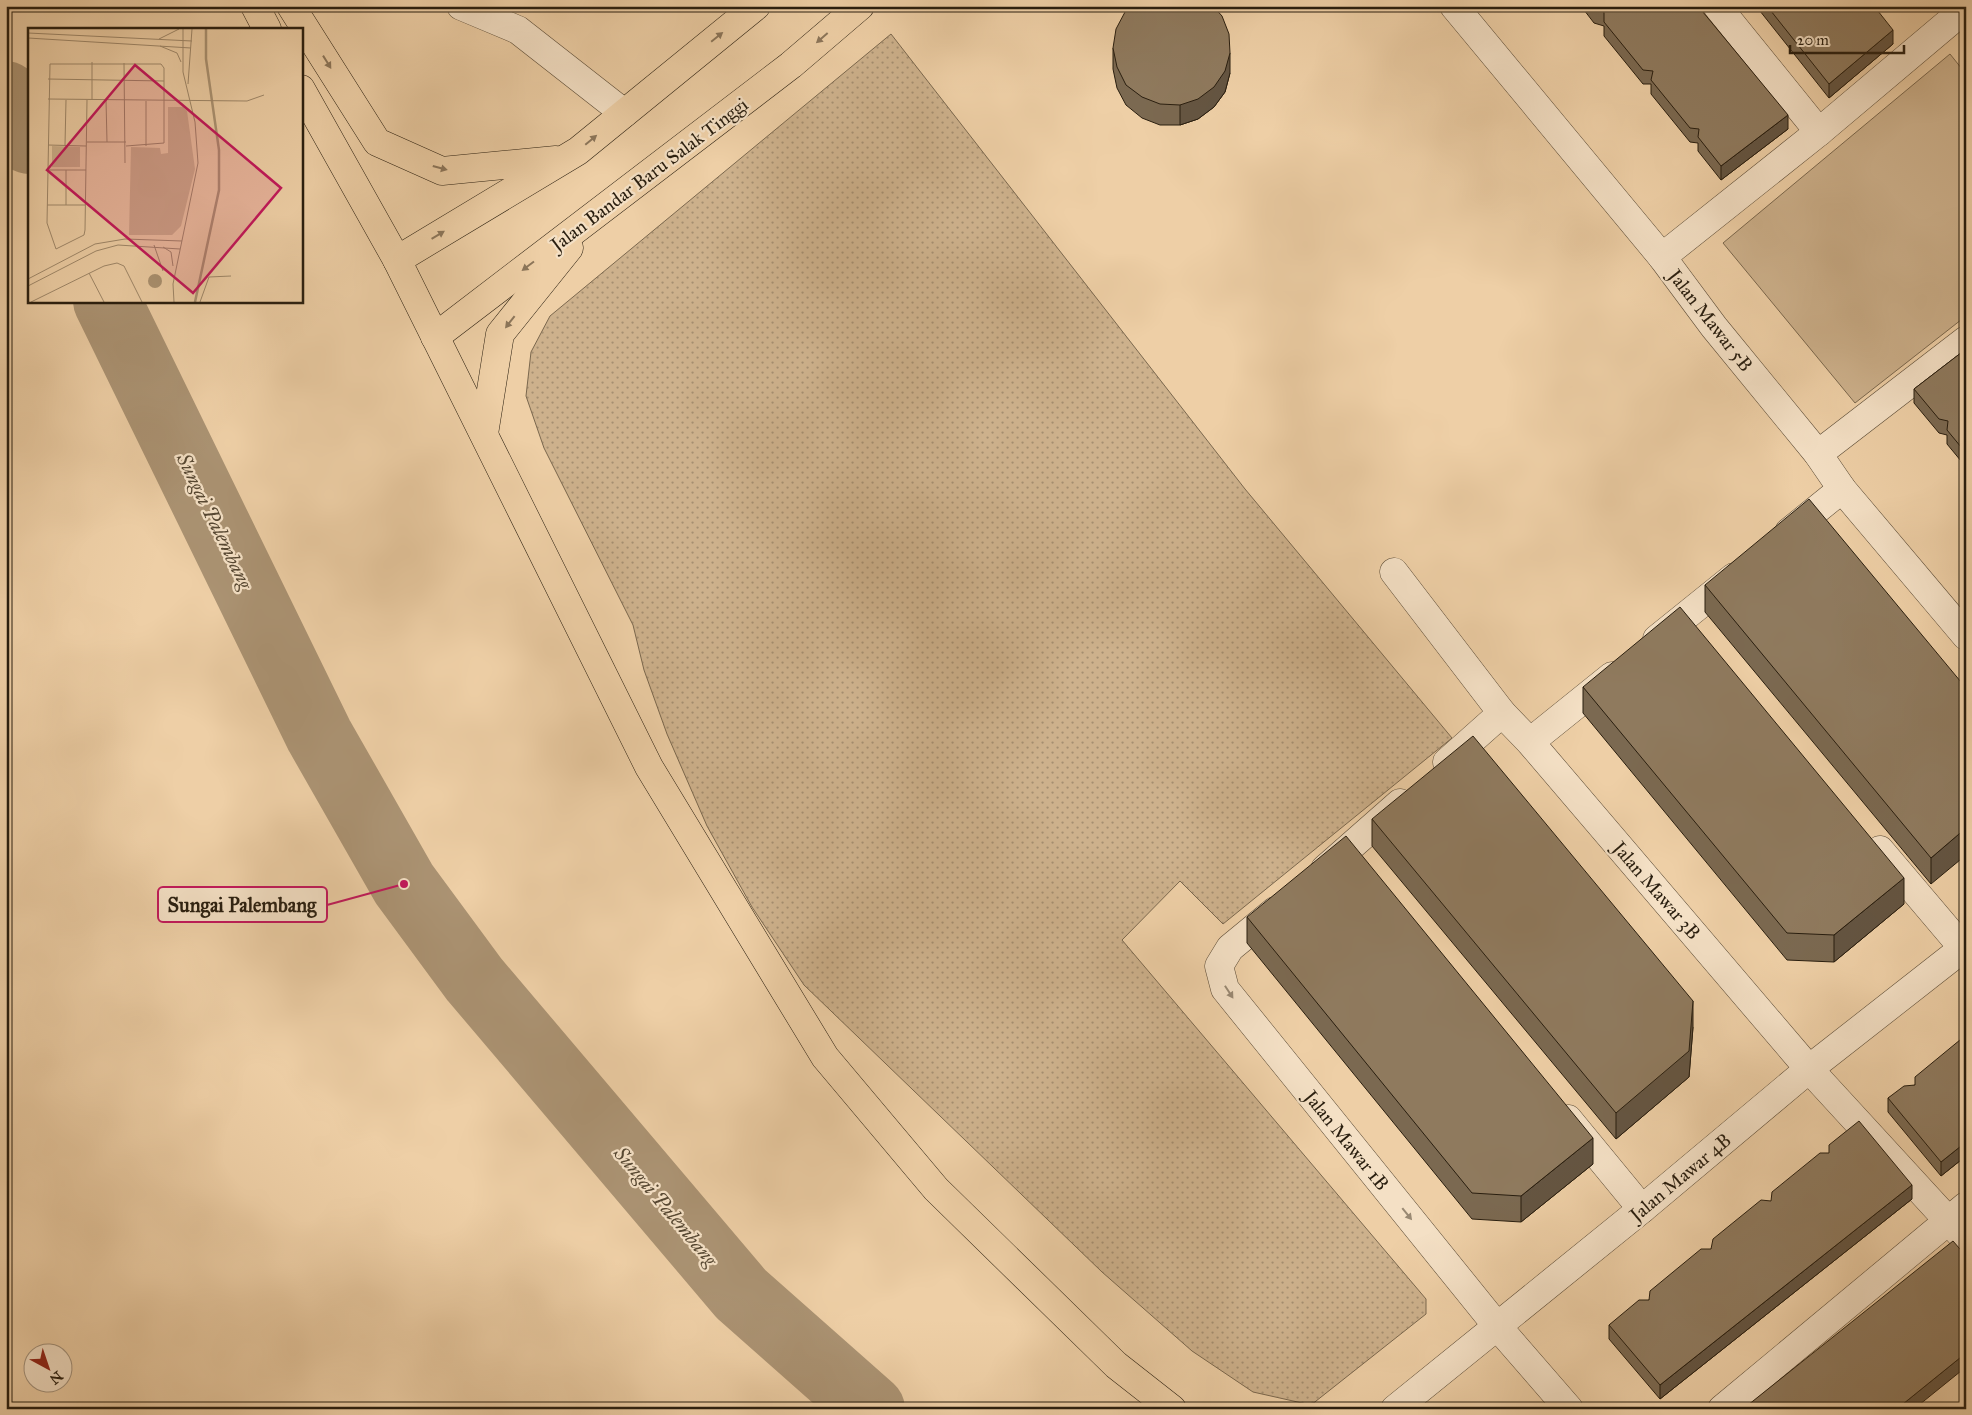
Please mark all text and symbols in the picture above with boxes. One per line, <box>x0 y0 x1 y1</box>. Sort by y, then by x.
scale bar <box>1790 22 1903 54</box>
inset map <box>28 28 302 302</box>
text: 20 m <box>1797 31 1829 49</box>
one-way arrow <box>710 32 723 43</box>
one-way arrow <box>817 32 829 44</box>
one-way arrow <box>322 56 331 69</box>
street label: Jalan Bandar Baru Salak Tinggi <box>545 93 753 258</box>
one-way arrow <box>585 134 597 146</box>
one-way arrow <box>432 164 447 172</box>
one-way arrow <box>432 230 445 239</box>
one-way arrow <box>521 261 535 271</box>
street label: Jalan Mawar 5B <box>1662 263 1758 377</box>
one-way arrow <box>505 315 515 329</box>
water label: Sungai Palembang <box>171 448 259 594</box>
street label: Jalan Mawar 3B <box>1606 835 1705 945</box>
callout: Sungai Palembang <box>158 887 327 922</box>
text: Sungai Palembang <box>168 893 317 918</box>
one-way arrow <box>1224 985 1233 999</box>
street label: Jalan Mawar 1B <box>1297 1084 1394 1196</box>
street label: Jalan Mawar 4B <box>1623 1128 1736 1228</box>
water label: Sungai Palembang <box>609 1141 724 1272</box>
one-way arrow <box>1401 1207 1412 1220</box>
north arrow <box>22 1342 72 1392</box>
text: N <box>46 1367 66 1388</box>

